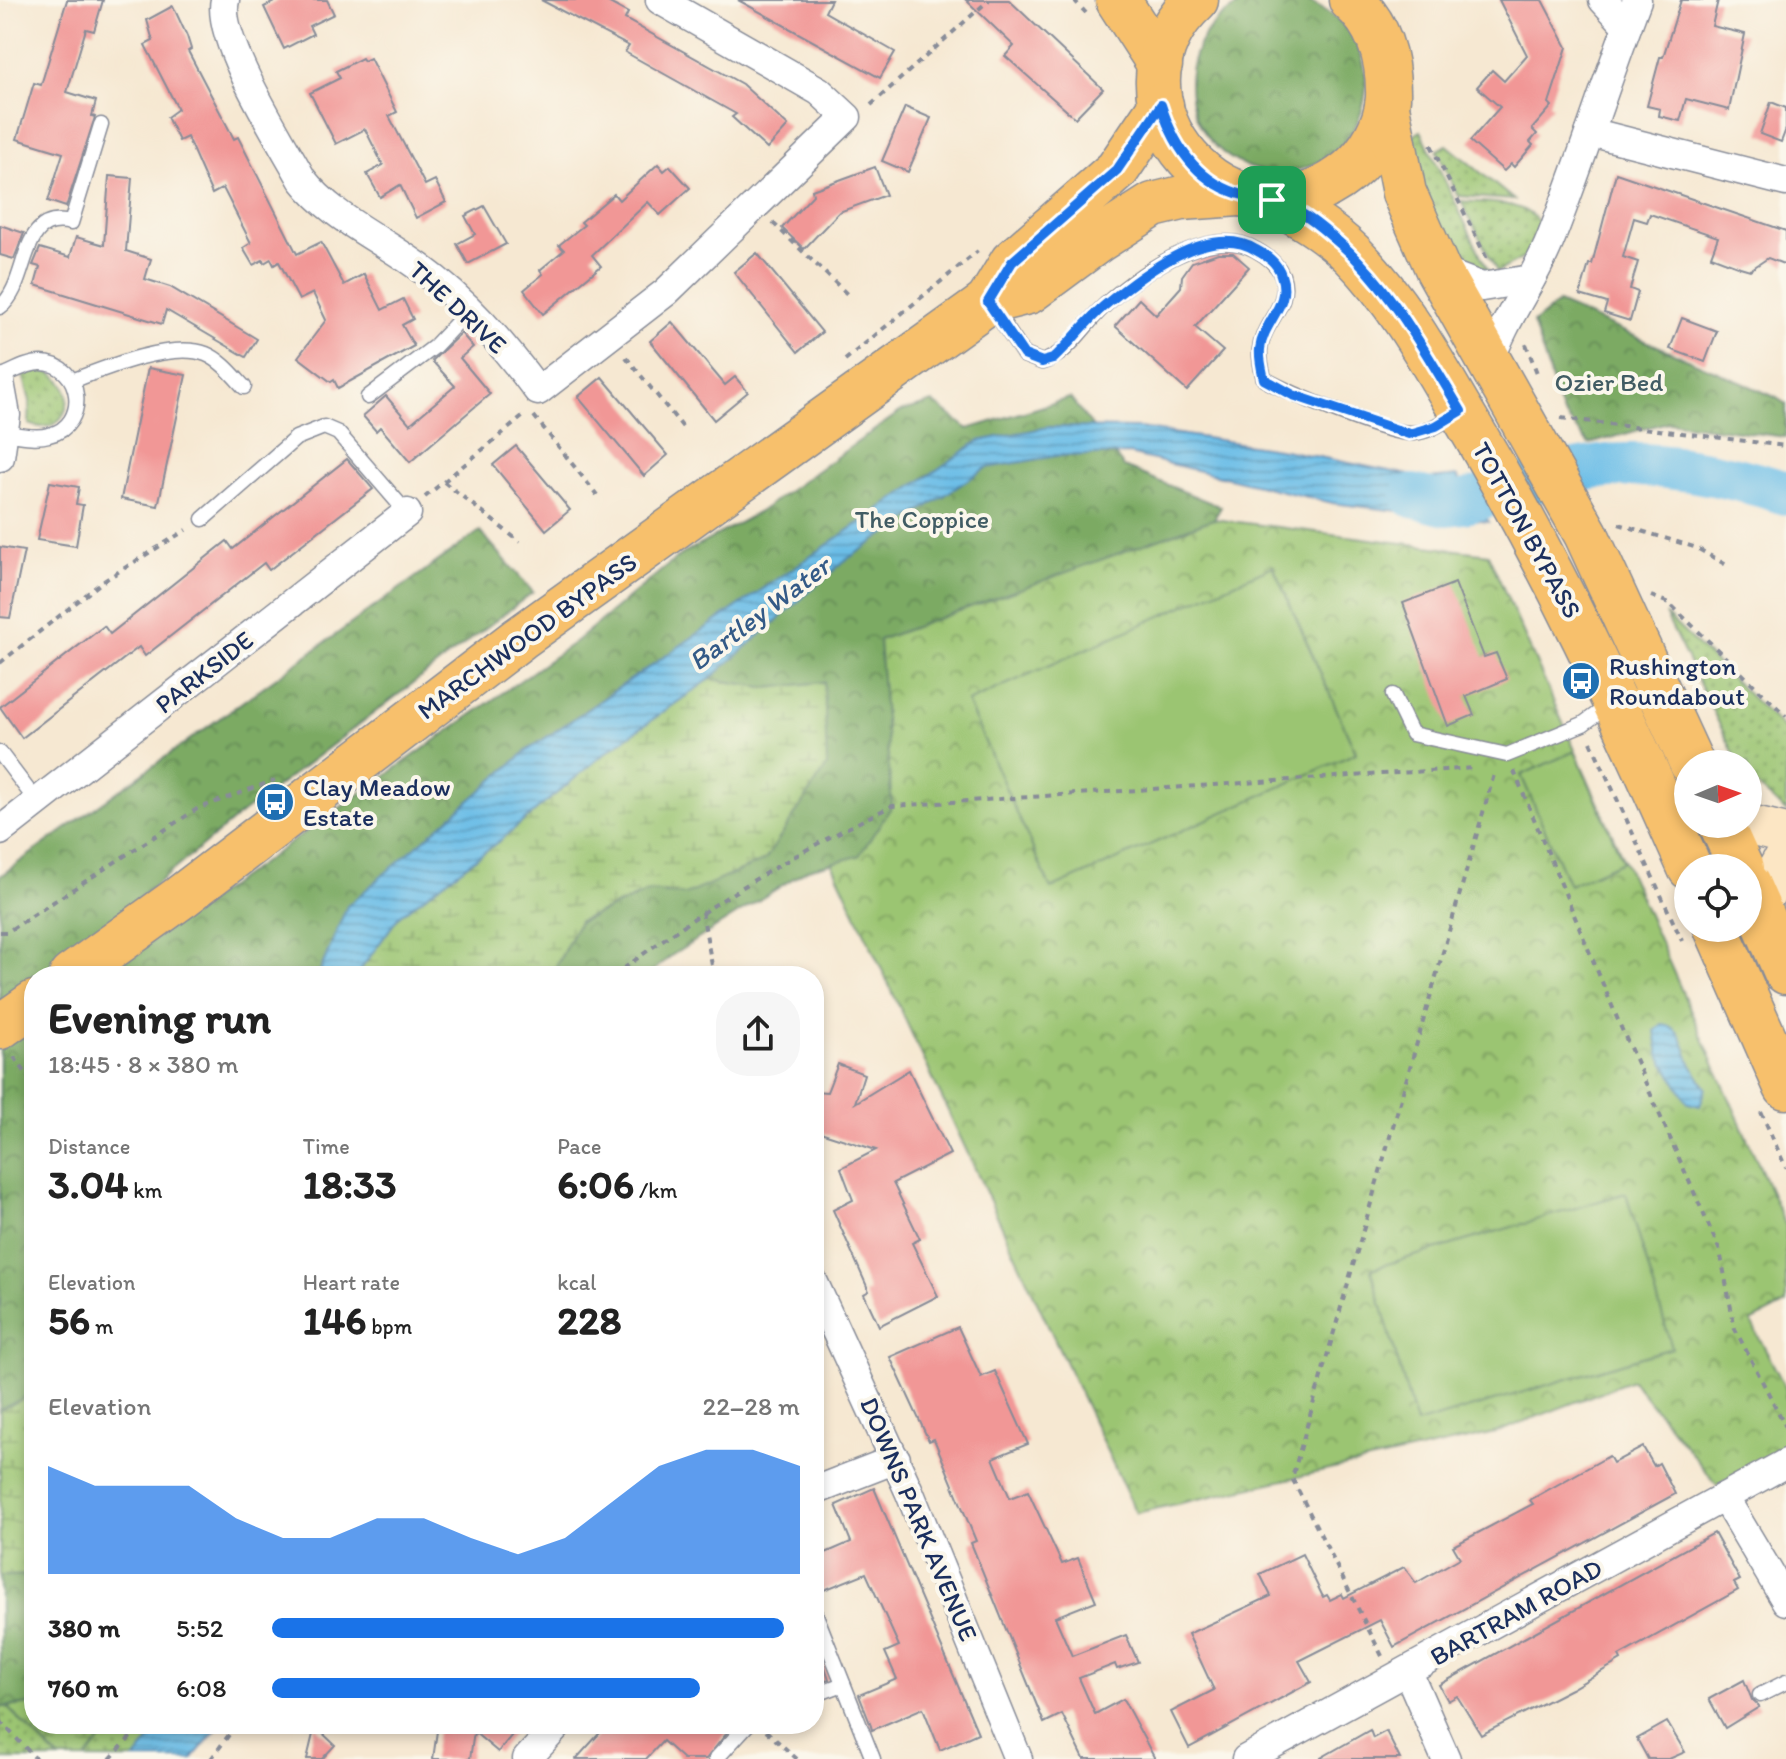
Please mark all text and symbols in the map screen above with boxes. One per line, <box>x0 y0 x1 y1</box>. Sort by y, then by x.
pin <box>1238 166 1306 234</box>
icon: arrive <box>1250 178 1294 222</box>
street label: THE DRIVE <box>402 254 514 360</box>
park label: Ozier Bed <box>1554 366 1664 398</box>
street label: TOTTON BYPASS <box>1465 436 1589 624</box>
park label: The Coppice <box>855 503 989 535</box>
street label: MARCHWOOD BYPASS <box>411 546 643 726</box>
water label: Bartley Water <box>682 547 839 677</box>
street label: PARKSIDE <box>149 624 259 720</box>
place label: Rushington Roundabout <box>1609 650 1745 712</box>
bus stop icon: Rushington Roundabout <box>1560 660 1602 702</box>
north arrow <box>1674 750 1762 838</box>
map controls <box>1674 750 1762 942</box>
place label: Clay Meadow Estate <box>303 771 451 833</box>
bus stop icon: Clay Meadow Estate <box>254 781 296 823</box>
button: locate <box>1674 854 1762 942</box>
text: Evening run <box>48 991 271 1044</box>
button: share <box>716 992 800 1076</box>
text: 18:45 · 8 × 380 m <box>48 1048 239 1080</box>
text: Distance <box>48 1133 130 1160</box>
text: Time <box>303 1133 350 1160</box>
text: Pace <box>557 1133 601 1160</box>
text: 3.04 <box>48 1160 128 1208</box>
text: 18:33 <box>303 1160 397 1208</box>
text: 6:06 <box>557 1160 634 1208</box>
text: km <box>128 1177 162 1204</box>
text: /km <box>634 1177 677 1204</box>
text: Elevation <box>48 1269 135 1296</box>
text: Heart rate <box>303 1269 400 1296</box>
text: kcal <box>557 1269 596 1296</box>
text: 56 <box>48 1296 90 1344</box>
text: 146 <box>303 1296 366 1344</box>
text: 228 <box>557 1296 621 1344</box>
text: m <box>90 1313 114 1340</box>
text: bpm <box>366 1313 412 1340</box>
text: Elevation <box>48 1390 151 1422</box>
text: 22–28 m <box>702 1390 800 1422</box>
street label: DOWNS PARK AVENUE <box>853 1392 985 1646</box>
street label: BARTRAM ROAD <box>1424 1551 1608 1673</box>
text: 380 m <box>48 1612 120 1644</box>
text: 5:52 <box>176 1612 223 1644</box>
text: 760 m <box>48 1672 118 1704</box>
text: 6:08 <box>176 1672 226 1704</box>

